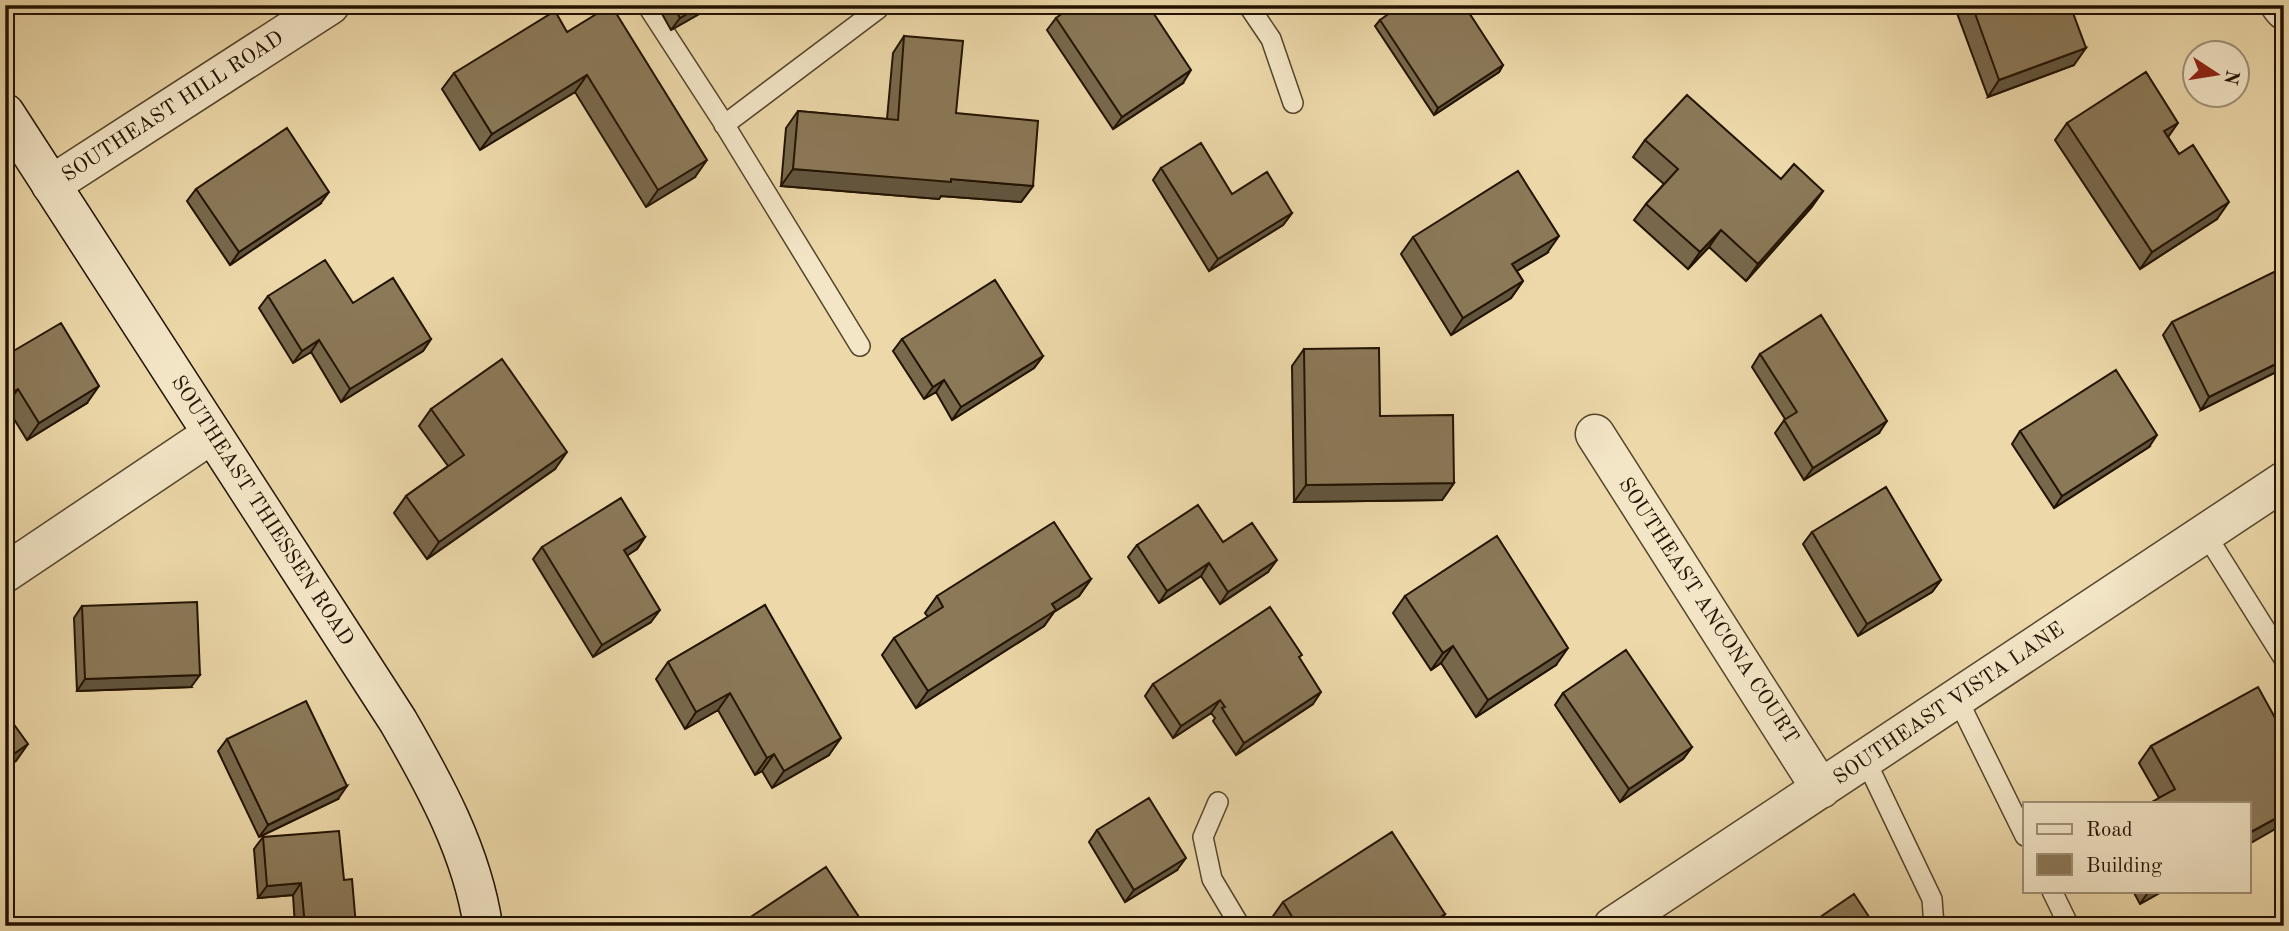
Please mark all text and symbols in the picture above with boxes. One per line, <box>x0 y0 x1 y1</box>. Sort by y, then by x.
street label: SOUTHEAST HILL ROAD <box>59 28 287 186</box>
north arrow <box>2180 38 2250 108</box>
text: N <box>2219 68 2241 87</box>
street label: SOUTHEAST THIESSEN ROAD <box>167 372 357 650</box>
street label: SOUTHEAST ANCONA COURT <box>1614 474 1802 748</box>
street label: SOUTHEAST VISTA LANE <box>1830 619 2068 789</box>
legend <box>2023 802 2250 892</box>
text: Road <box>2086 820 2133 841</box>
text: Building <box>2086 856 2163 877</box>

